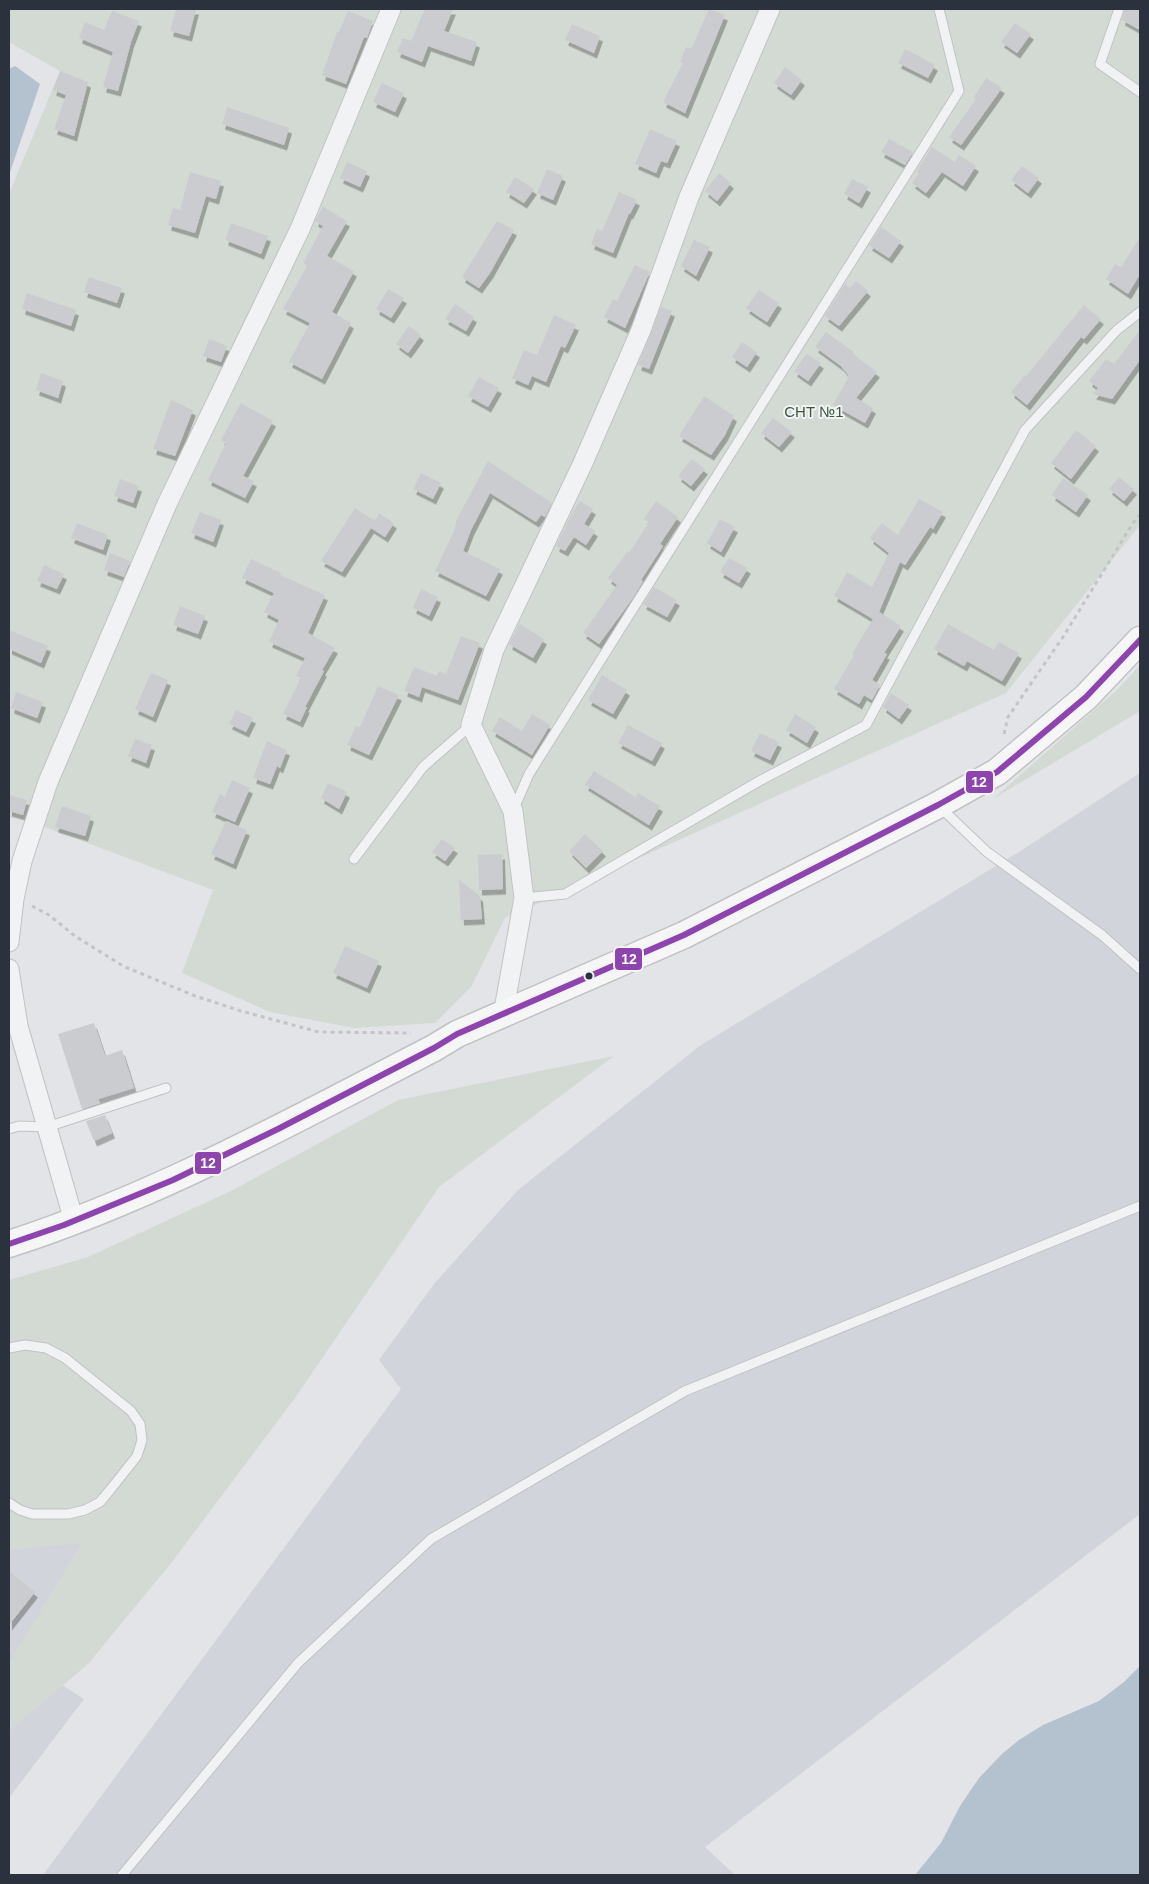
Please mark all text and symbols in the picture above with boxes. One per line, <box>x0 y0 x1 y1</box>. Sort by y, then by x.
park label: СНТ №1 <box>784 403 844 420</box>
line badge: 12 <box>965 770 994 794</box>
text: 12 <box>971 774 987 790</box>
line badge: 12 <box>614 947 643 971</box>
text: 12 <box>621 951 637 967</box>
unlabelled marker <box>584 971 594 981</box>
line badge: 12 <box>194 1151 222 1175</box>
text: 12 <box>200 1155 216 1171</box>

